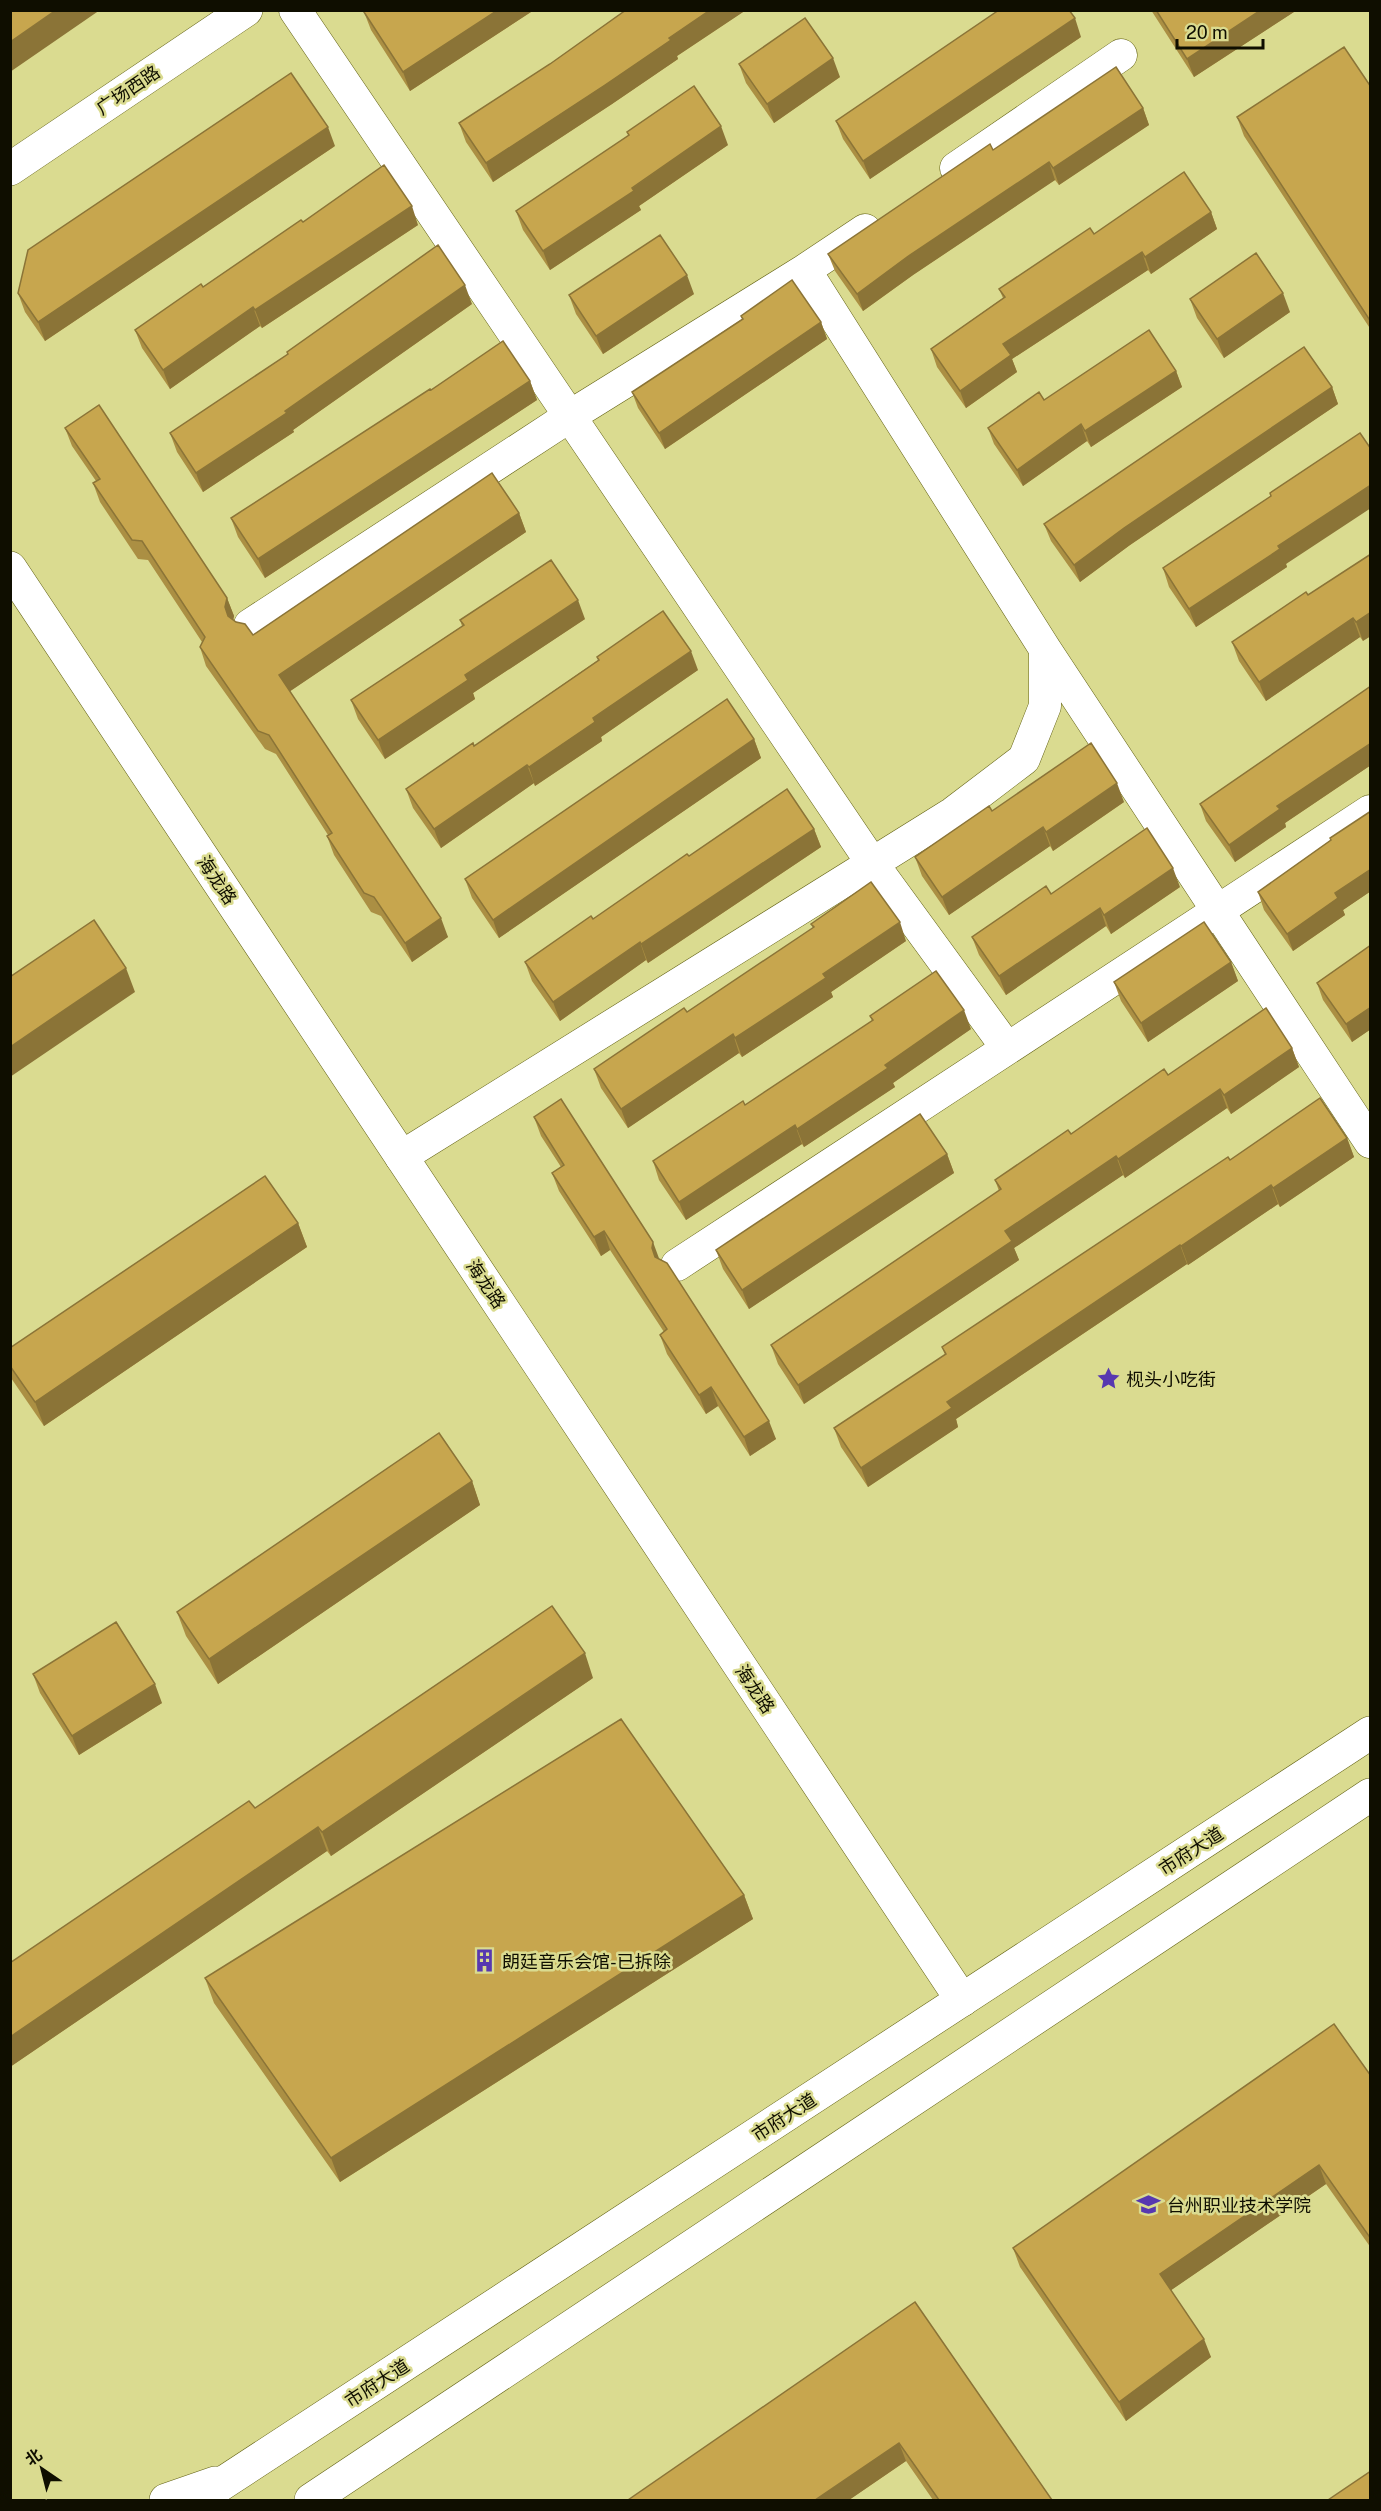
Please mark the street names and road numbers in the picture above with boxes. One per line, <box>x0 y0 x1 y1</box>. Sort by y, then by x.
street label: 广场西路 <box>92 61 164 119</box>
street label: 海龙路 <box>193 852 241 908</box>
street label: 海龙路 <box>462 1256 510 1312</box>
street label: 海龙路 <box>731 1661 779 1717</box>
street label: 市府大道 <box>1155 1823 1227 1879</box>
street label: 市府大道 <box>748 2089 820 2145</box>
street label: 市府大道 <box>341 2355 413 2411</box>

